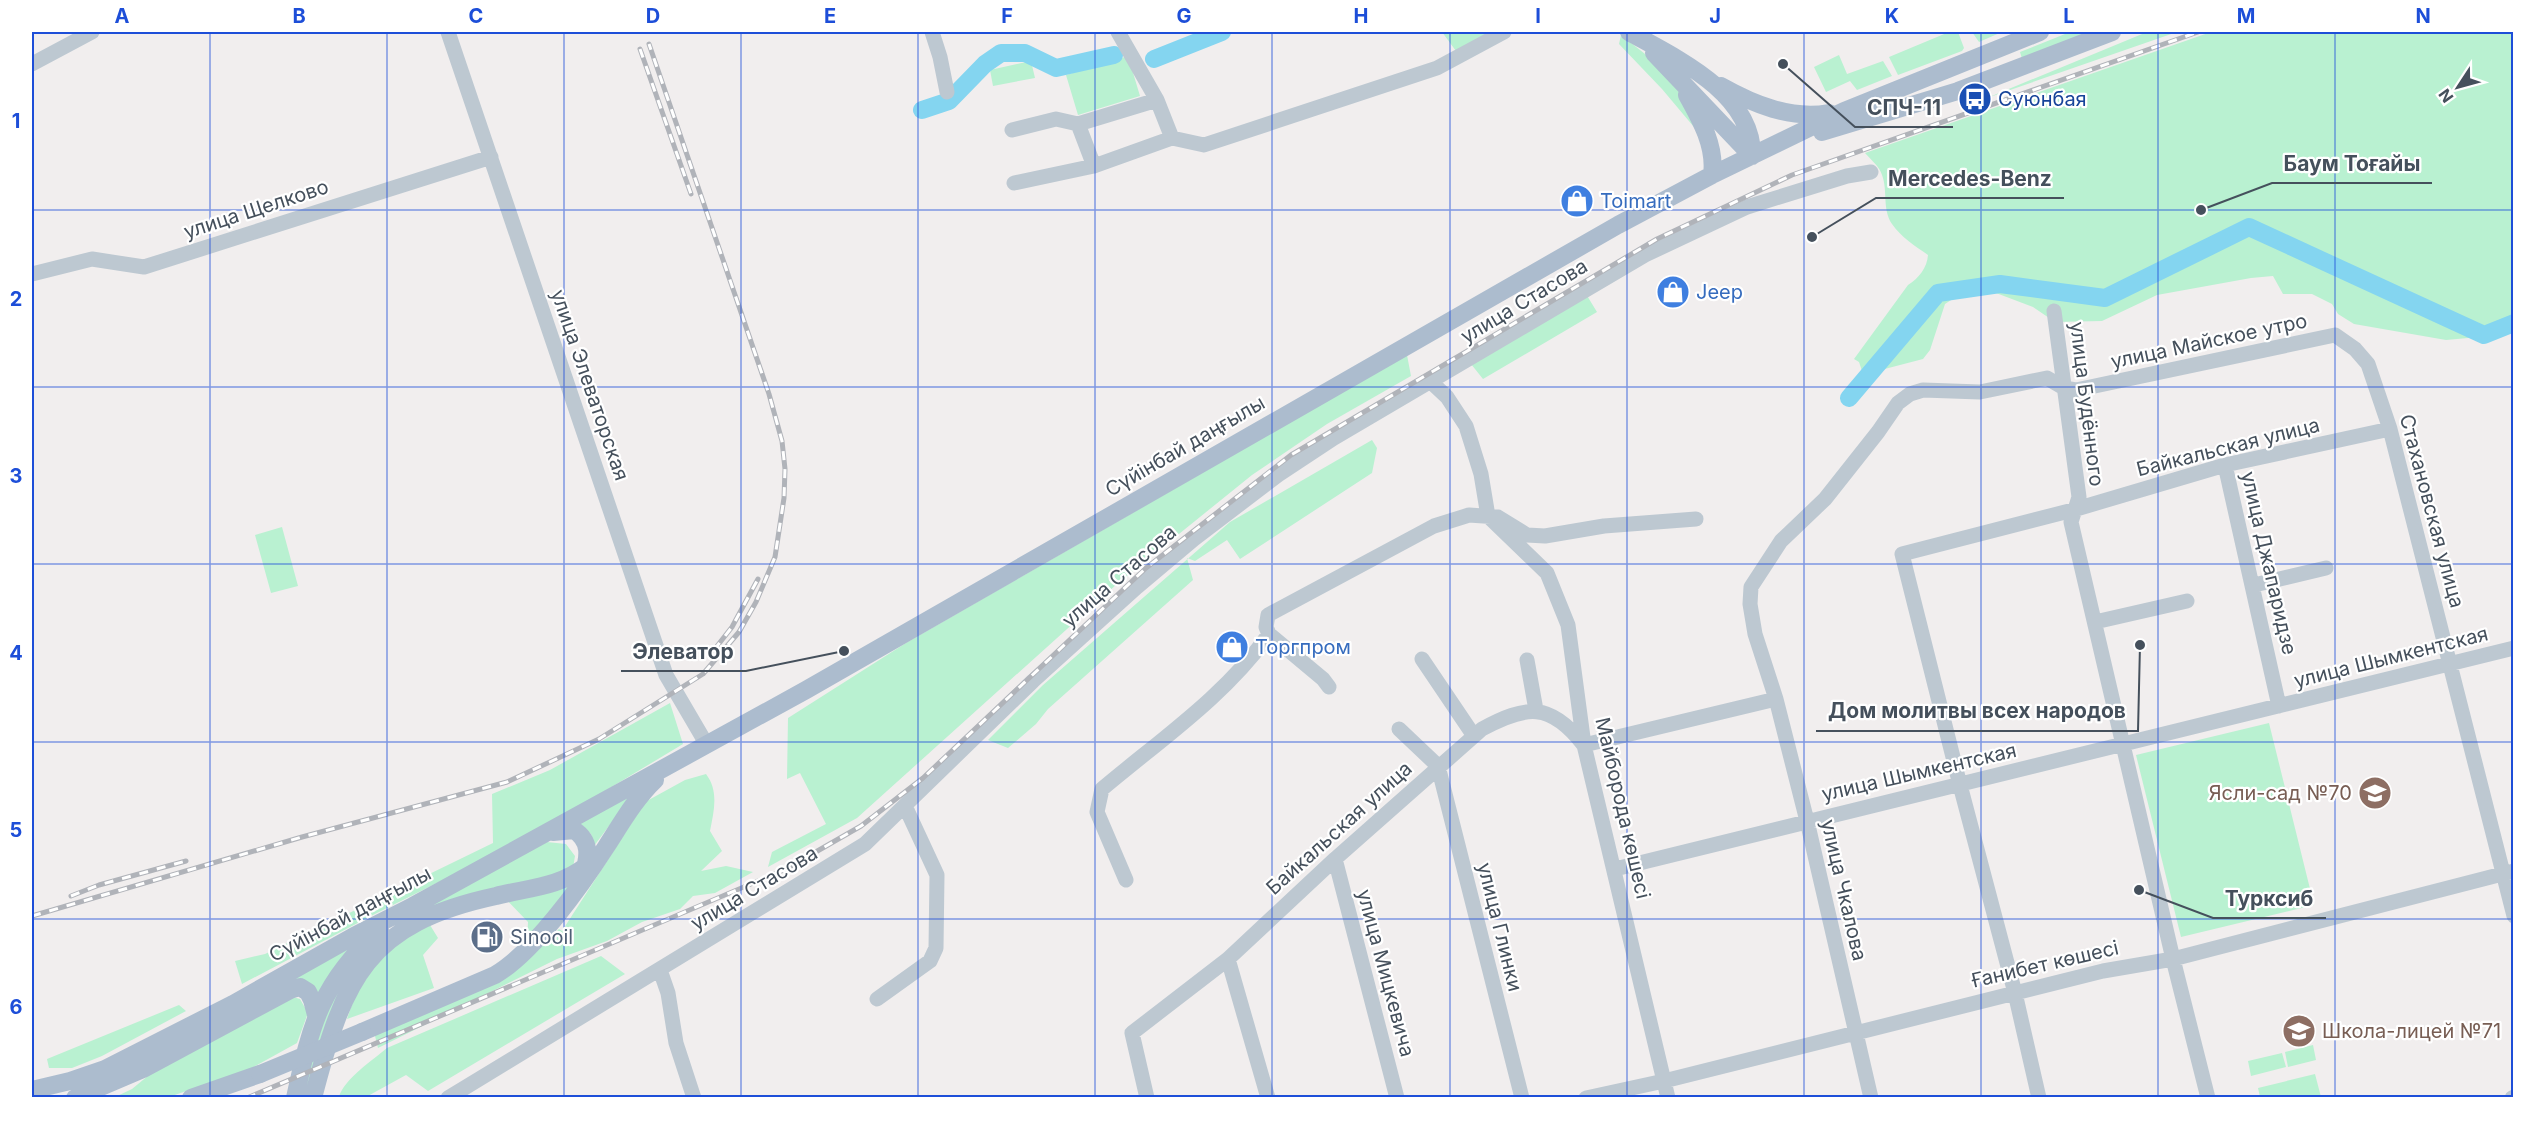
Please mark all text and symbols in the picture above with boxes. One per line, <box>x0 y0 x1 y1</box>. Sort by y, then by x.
text: A <box>115 4 130 28</box>
text: B <box>292 4 306 28</box>
text: C <box>469 4 483 28</box>
text: D <box>646 4 660 28</box>
text: E <box>824 4 836 28</box>
text: F <box>1001 4 1013 28</box>
text: G <box>1176 4 1192 28</box>
text: H <box>1354 4 1368 28</box>
text: I <box>1535 4 1541 28</box>
text: J <box>1709 4 1721 28</box>
text: K <box>1885 4 1899 28</box>
text: L <box>2063 4 2075 28</box>
text: M <box>2237 4 2255 28</box>
text: N <box>2415 4 2431 28</box>
north arrow <box>2428 57 2488 117</box>
bus stop icon: Суюнбая <box>1957 81 1993 117</box>
text: N <box>2434 85 2458 107</box>
place label: Суюнбая <box>1998 87 2087 111</box>
callout: СПЧ-11 <box>1855 88 1953 127</box>
text: СПЧ-11 <box>1867 95 1941 120</box>
text: 1 <box>12 109 20 133</box>
callout: Баум Тоғайы <box>2272 144 2432 183</box>
text: Баум Тоғайы <box>2284 151 2420 176</box>
callout: Mercedes-Benz <box>1876 159 2064 198</box>
text: Mercedes-Benz <box>1888 166 2052 191</box>
street label: улица Щелково <box>181 174 331 244</box>
shop icon: Toimart <box>1559 183 1595 219</box>
place label: Toimart <box>1600 189 1672 213</box>
street label: улица Стасова <box>1456 254 1592 348</box>
shop icon: Jeep <box>1655 274 1691 310</box>
place label: Jeep <box>1696 280 1743 304</box>
street label: улица Элеваторская <box>546 286 634 484</box>
text: 2 <box>10 287 22 311</box>
street label: улица Майское утро <box>2109 308 2309 374</box>
street label: улица Будённого <box>2065 320 2109 488</box>
street label: Сүйінбай даңғылы <box>1101 391 1269 501</box>
street label: Стахановская улица <box>2395 412 2469 610</box>
street label: Байкальская улица <box>2134 413 2322 481</box>
text: 3 <box>10 464 22 488</box>
street label: улица Джапаридзе <box>2236 469 2302 657</box>
street label: улица Стасова <box>1057 520 1181 632</box>
street label: улица Шымкентская <box>2291 621 2491 693</box>
shop icon: Торгпром <box>1214 629 1250 665</box>
callout: Элеватор <box>621 632 746 671</box>
place label: Торгпром <box>1255 635 1351 659</box>
text: Элеватор <box>632 639 734 664</box>
text: 4 <box>9 641 23 665</box>
callout: Дом молитвы всех народов <box>1816 692 2138 731</box>
text: Дом молитвы всех народов <box>1828 698 2126 723</box>
street label: Майборода көшесі <box>1590 715 1656 901</box>
street label: улица Шымкентская <box>1819 738 2019 806</box>
street label: Байкальская улица <box>1261 756 1417 900</box>
school or university icon: Ясли-сад №70 <box>2357 775 2393 811</box>
place label: Ясли-сад №70 <box>2209 781 2352 805</box>
street label: улица Чкалова <box>1816 817 1872 963</box>
text: 5 <box>10 818 22 842</box>
street label: улица Стасова <box>686 841 822 935</box>
street label: улица Глинки <box>1472 860 1528 994</box>
street label: Сүйінбай даңғылы <box>265 861 435 967</box>
callout: Турксиб <box>2213 879 2326 918</box>
text: Турксиб <box>2225 886 2313 911</box>
street label: улица Мицкевича <box>1352 887 1420 1059</box>
fuel station icon: Sinooil <box>469 919 505 955</box>
place label: Sinooil <box>510 925 573 949</box>
street label: Ғанибет көшесі <box>1968 935 2121 993</box>
text: 6 <box>10 995 23 1019</box>
school or university icon: Школа-лицей №71 <box>2281 1013 2317 1049</box>
place label: Школа-лицей №71 <box>2322 1019 2501 1043</box>

